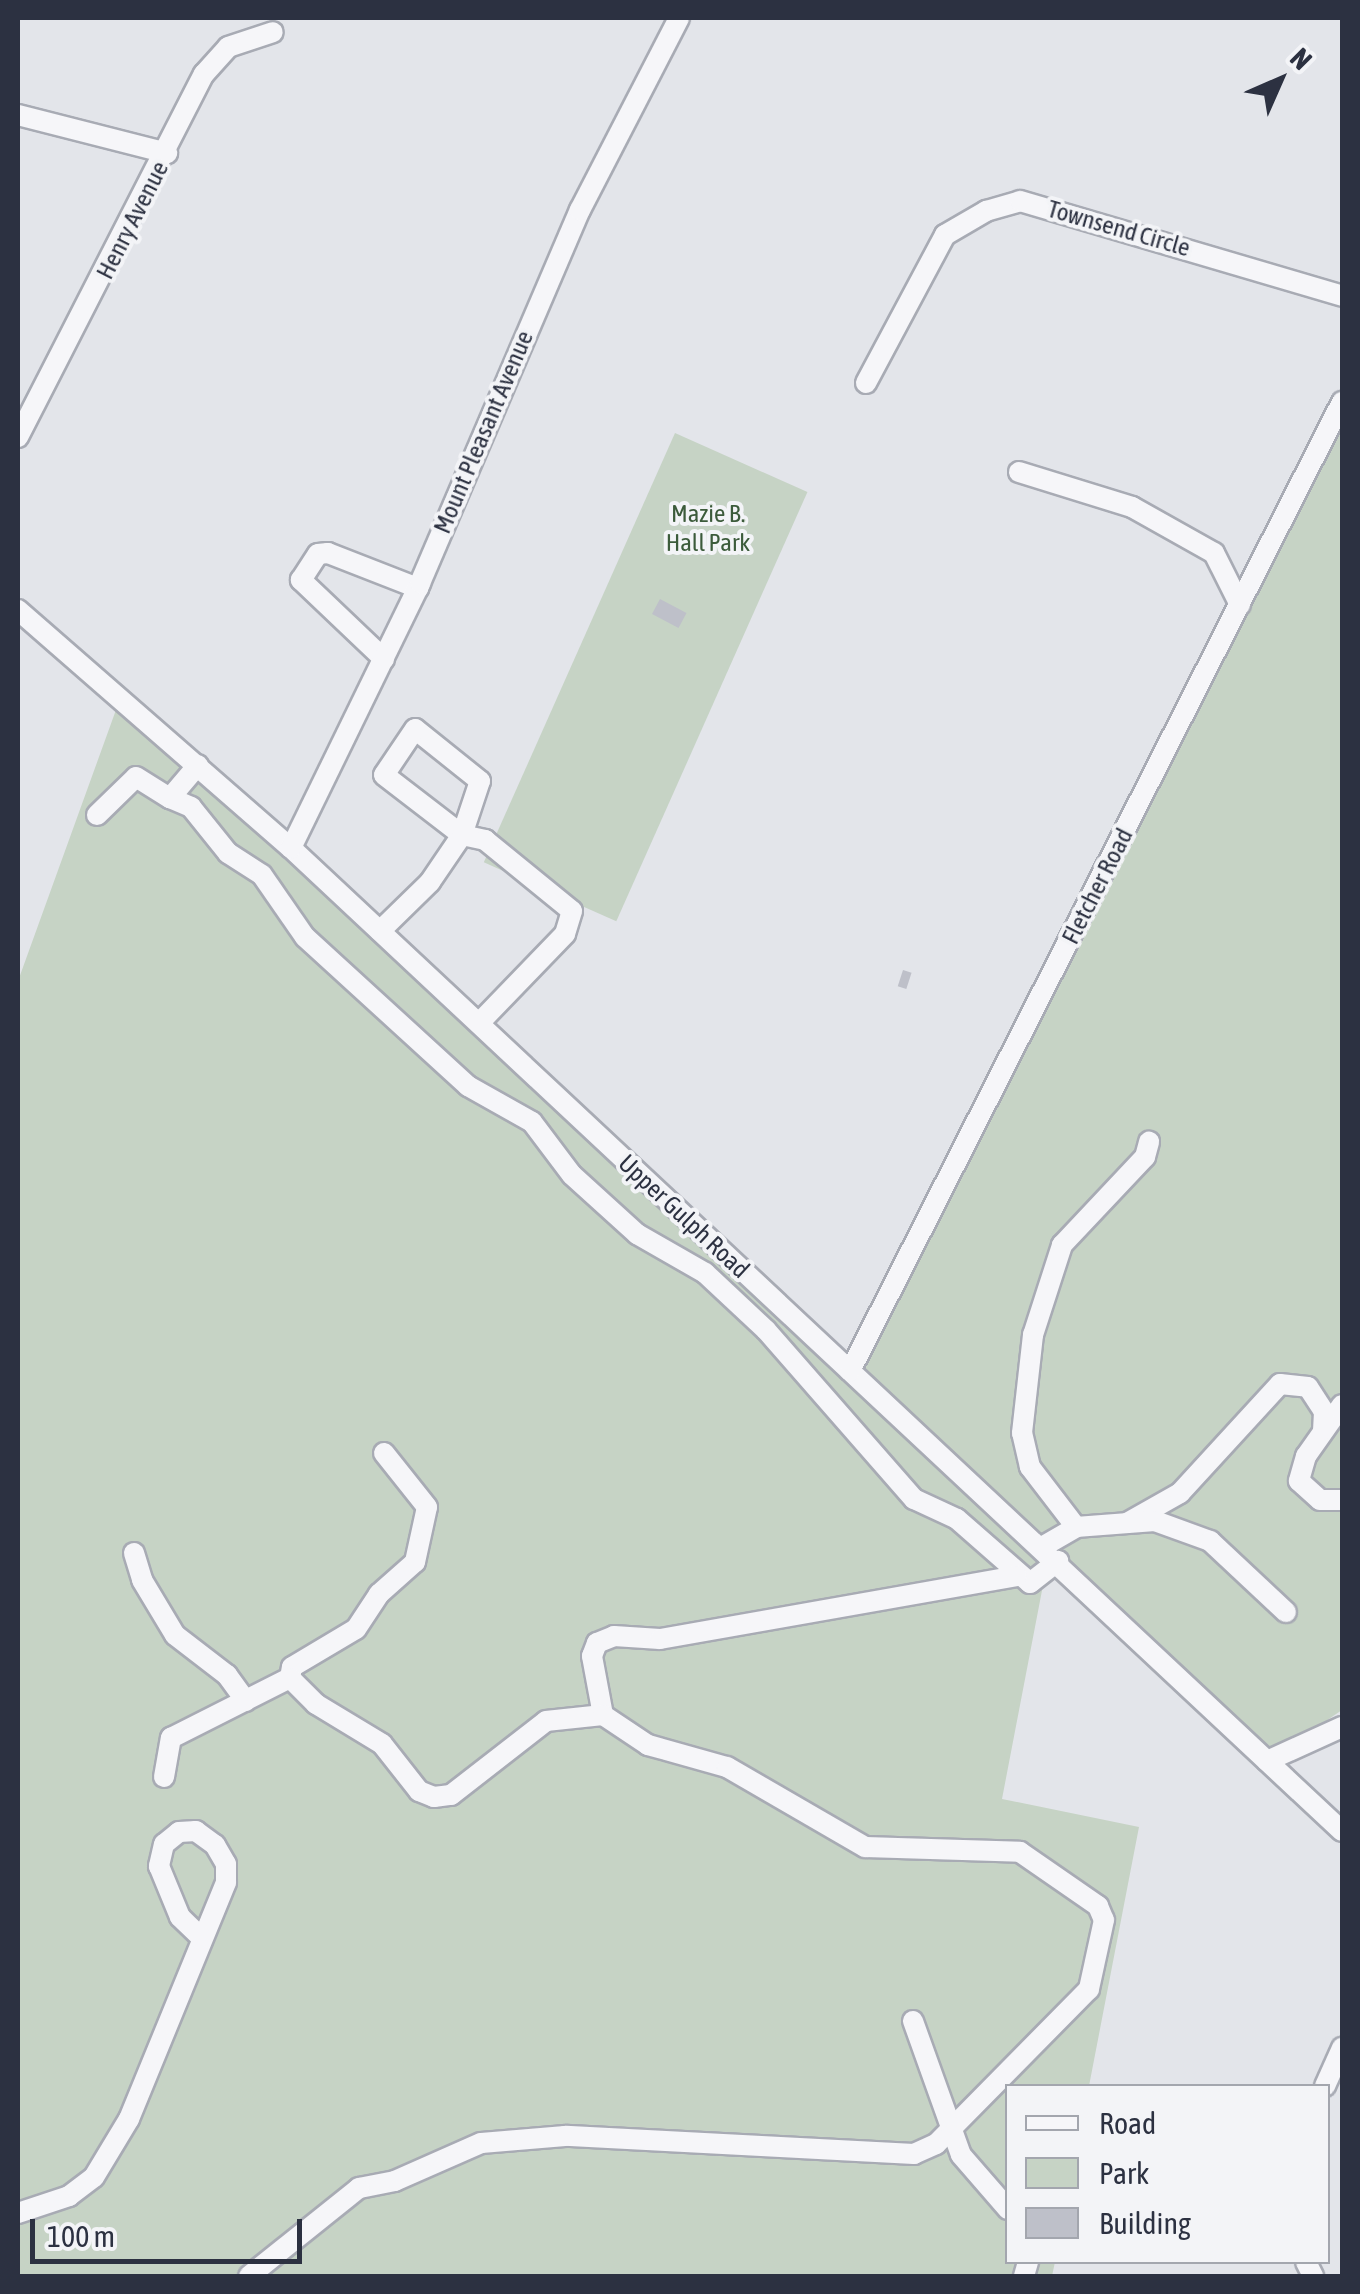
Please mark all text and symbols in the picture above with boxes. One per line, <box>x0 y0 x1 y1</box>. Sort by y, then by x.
north arrow <box>1230 30 1330 130</box>
text: N <box>1284 42 1318 76</box>
street label: Henry Avenue <box>90 156 174 284</box>
street label: Townsend Circle <box>1044 193 1194 263</box>
street label: Mount Pleasant Avenue <box>427 326 539 538</box>
park label: Mazie B. Hall Park <box>666 499 750 558</box>
street label: Fletcher Road <box>1055 823 1139 949</box>
street label: Upper Gulph Road <box>612 1148 756 1284</box>
legend <box>1005 2084 1330 2264</box>
text: Road <box>1099 2106 1156 2140</box>
text: Park <box>1099 2156 1149 2190</box>
scale bar <box>35 2199 308 2261</box>
text: Building <box>1099 2206 1191 2240</box>
text: 100 m <box>47 2219 115 2253</box>

